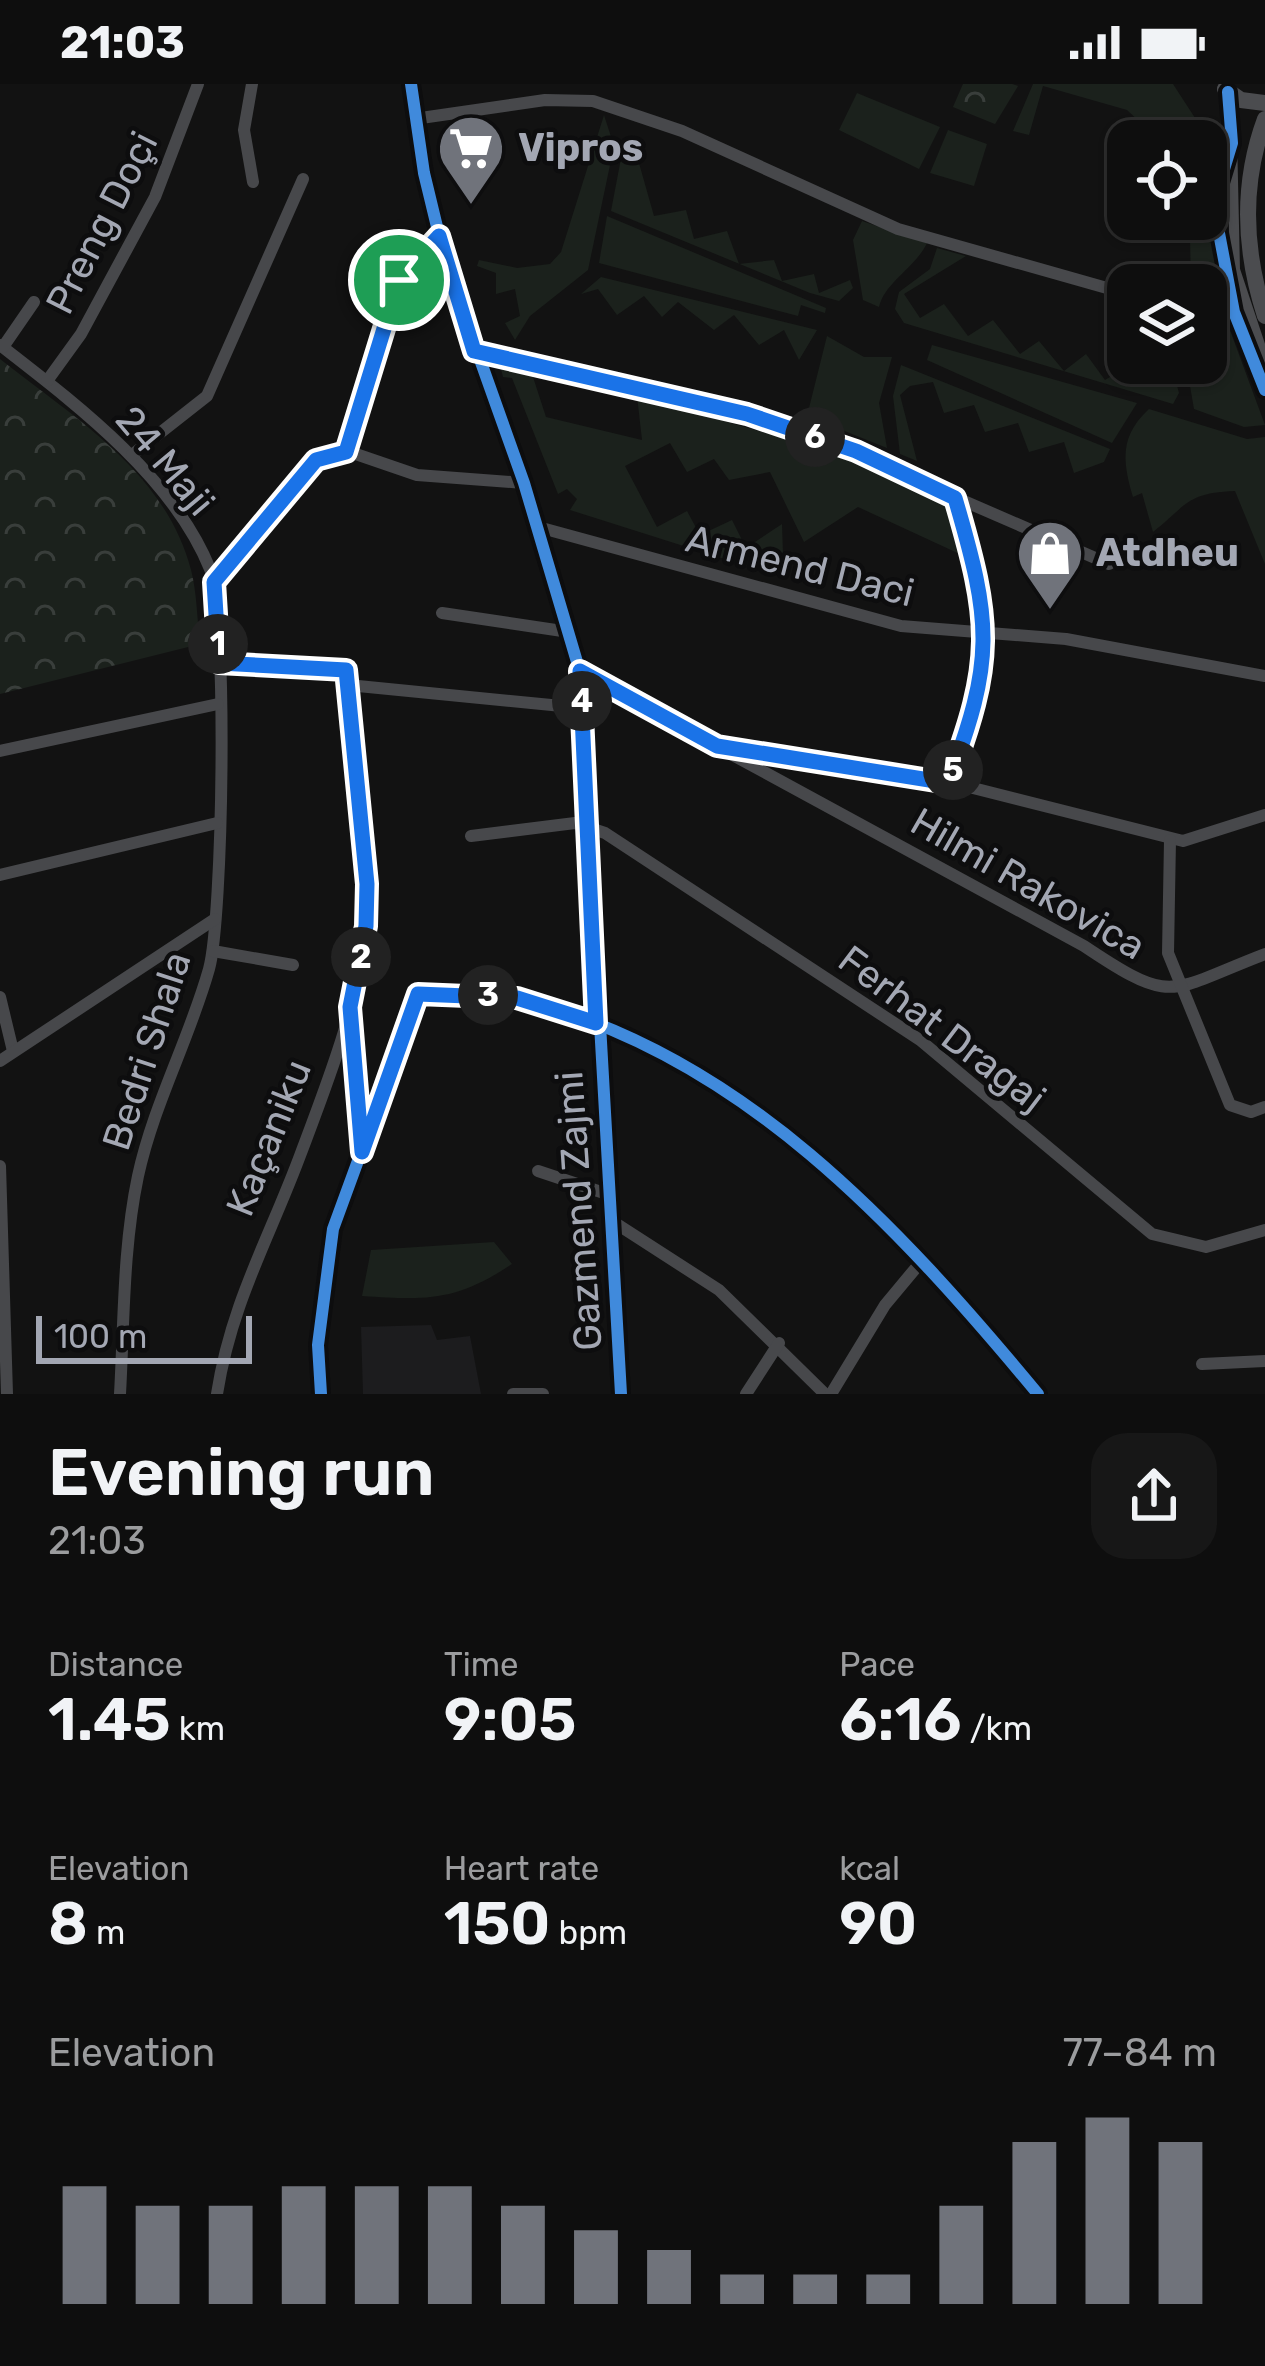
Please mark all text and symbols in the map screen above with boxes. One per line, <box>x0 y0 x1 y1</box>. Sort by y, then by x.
text: 21:03 <box>60 16 185 69</box>
supermarket icon: Vipros <box>436 113 506 207</box>
map controls <box>1107 120 1227 384</box>
button: locate <box>1107 120 1227 240</box>
street label: Preng Doçi <box>37 124 167 322</box>
place label: Vipros <box>518 125 643 171</box>
pin <box>348 229 450 331</box>
icon: arrive <box>366 247 432 313</box>
button: layers <box>1107 264 1227 384</box>
street label: 24 Maji <box>106 397 224 525</box>
pin: 6 <box>785 407 845 467</box>
text: 6 <box>804 417 826 456</box>
street label: Armend Daci <box>681 515 919 617</box>
shop icon: Atdheu <box>1015 518 1085 612</box>
place label: Atdheu <box>1096 530 1239 576</box>
pin: 1 <box>188 614 248 674</box>
text: 1 <box>210 624 226 663</box>
pin: 4 <box>552 671 612 731</box>
text: 4 <box>571 681 593 720</box>
pin: 5 <box>923 740 983 800</box>
text: 5 <box>942 750 964 789</box>
street label: Hilmi Rakovica <box>903 798 1153 970</box>
pin: 2 <box>331 927 391 987</box>
street label: Ferhat Dragaj <box>830 936 1054 1122</box>
text: 2 <box>350 937 372 976</box>
street label: Bedri Shala <box>93 946 201 1156</box>
pin: 3 <box>458 965 518 1025</box>
text: 3 <box>477 975 499 1014</box>
street label: Kaçaniku <box>217 1053 321 1223</box>
street label: Gazmend Zajmi <box>546 1070 612 1352</box>
scale bar <box>36 1310 252 1363</box>
text: 100 m <box>54 1317 147 1356</box>
text: Evening run <box>48 1433 434 1512</box>
button: share <box>1091 1433 1217 1559</box>
text: 21:03 <box>48 1518 146 1564</box>
text: Distance <box>48 1645 183 1684</box>
text: Time <box>444 1645 518 1684</box>
text: Pace <box>839 1645 915 1684</box>
text: 1.45 <box>48 1684 171 1755</box>
text: 9:05 <box>444 1684 576 1755</box>
text: 6:16 <box>839 1684 962 1755</box>
text: km <box>171 1709 225 1748</box>
text: /km <box>962 1709 1032 1748</box>
text: Elevation <box>48 1849 189 1888</box>
text: Heart rate <box>444 1849 599 1888</box>
text: kcal <box>839 1849 900 1888</box>
text: 8 <box>48 1888 88 1959</box>
text: 150 <box>444 1888 550 1959</box>
text: 90 <box>839 1888 917 1959</box>
text: m <box>88 1913 125 1952</box>
text: bpm <box>550 1913 627 1952</box>
text: Elevation <box>48 2030 215 2076</box>
text: 77–84 m <box>1063 2030 1217 2076</box>

